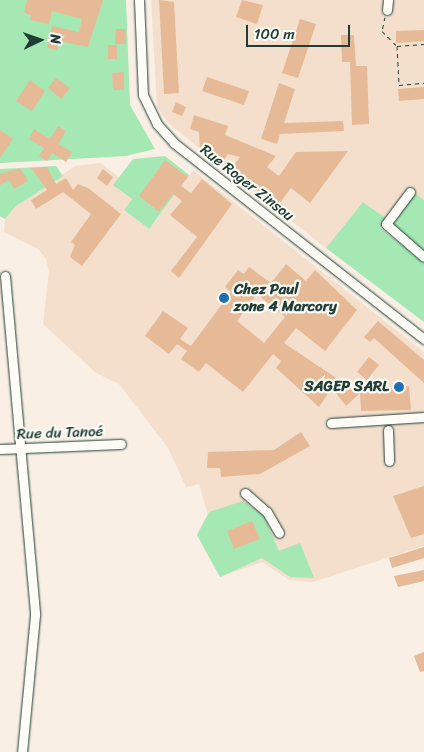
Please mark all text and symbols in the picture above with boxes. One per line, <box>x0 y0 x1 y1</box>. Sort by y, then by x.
north arrow <box>15 15 65 65</box>
scale bar <box>249 15 353 47</box>
text: 100 m <box>254 21 295 47</box>
text: N <box>43 34 68 45</box>
street label: Rue Roger Zinsou <box>197 141 297 225</box>
place label: Chez Paul zone 4 Marcory <box>234 280 337 315</box>
marker: Chez Paul zone 4 Marcory <box>218 292 230 304</box>
place label: SAGEP SARL <box>304 378 389 396</box>
marker: SAGEP SARL <box>393 381 405 393</box>
street label: Rue du Tanoé <box>16 422 104 444</box>

